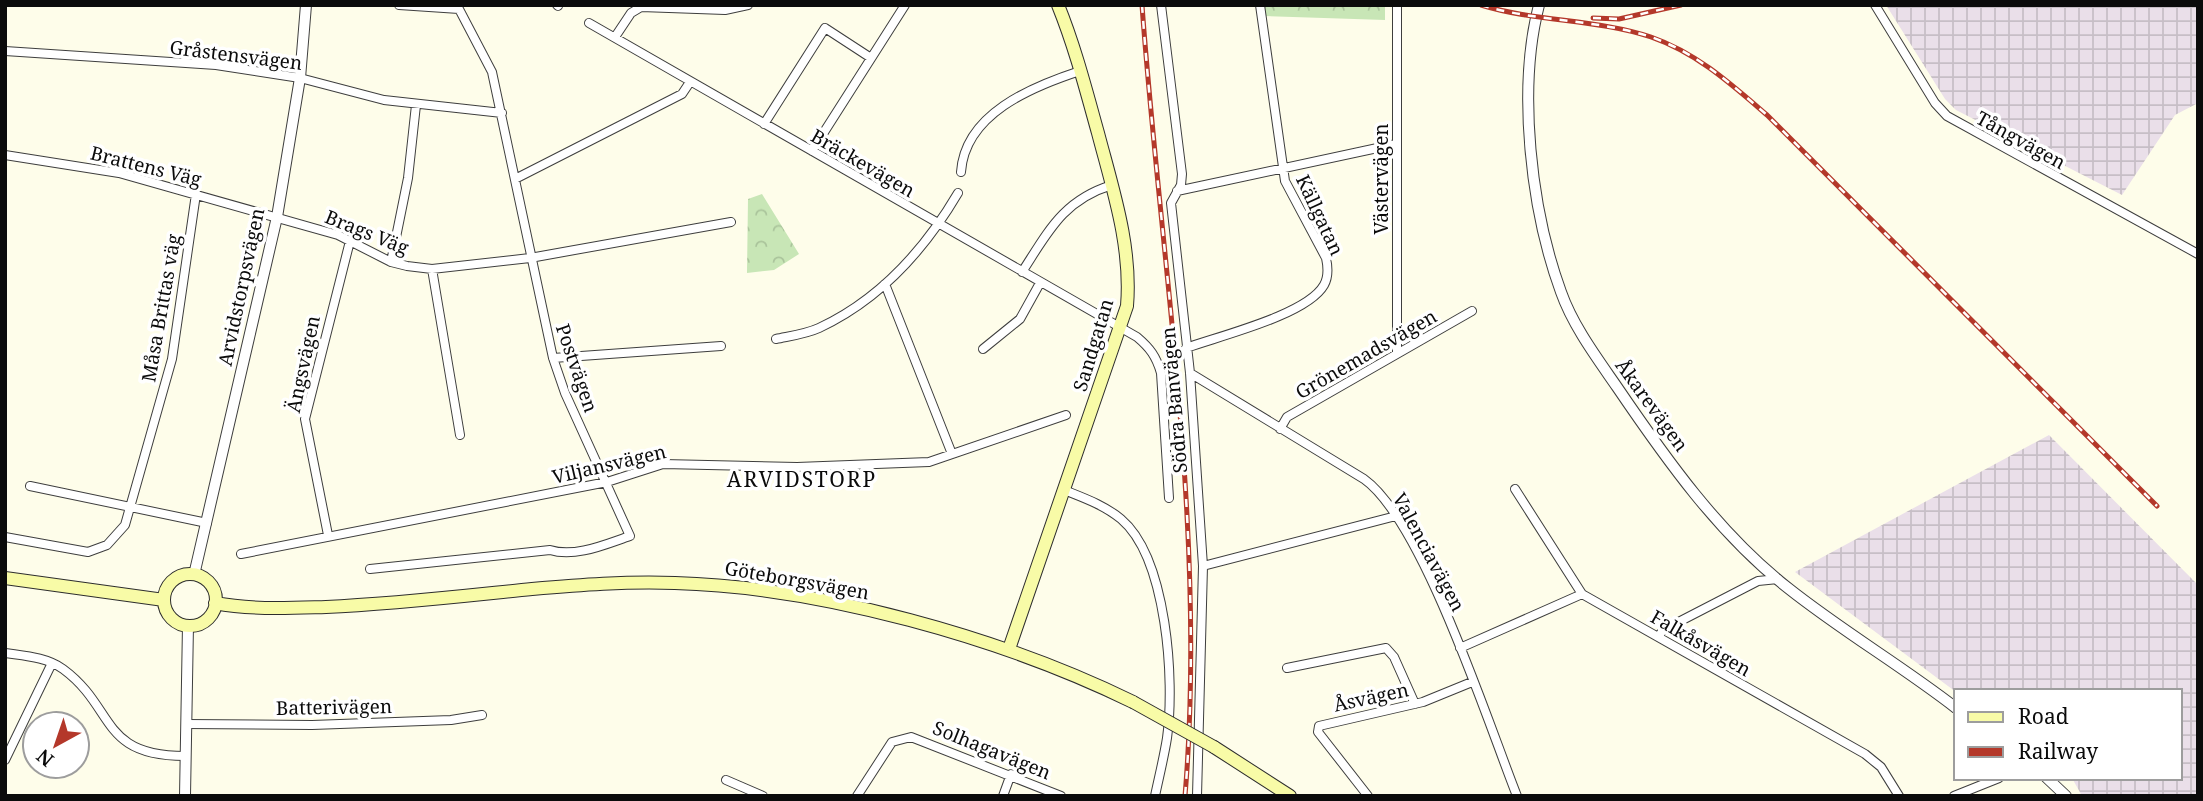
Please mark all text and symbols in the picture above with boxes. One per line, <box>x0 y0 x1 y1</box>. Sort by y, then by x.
street label: Gråstensvägen <box>168 34 304 76</box>
street label: Tångvägen <box>1972 105 2070 175</box>
street label: Bräckevägen <box>806 123 920 203</box>
street label: Västervägen <box>1368 123 1394 235</box>
street label: Brattens Väg <box>88 140 204 192</box>
street label: Källgatan <box>1290 170 1350 260</box>
street label: Brags Väg <box>321 203 413 261</box>
street label: Arvidstorpsvägen <box>212 206 270 368</box>
street label: Måsa Brittas väg <box>135 232 187 384</box>
street label: Sandgatan <box>1067 296 1119 394</box>
street label: Grönemadsvägen <box>1291 303 1441 405</box>
street label: Ängsvägen <box>280 313 326 415</box>
street label: Postvägen <box>550 320 604 416</box>
street label: Södra Banvägen <box>1155 326 1193 474</box>
street label: Åkarevägen <box>1610 353 1694 457</box>
street label: Viljansvägen <box>549 438 669 490</box>
district label: ARVIDSTORP <box>727 465 877 493</box>
street label: Valenciavägen <box>1387 488 1471 616</box>
street label: Göteborgsvägen <box>723 555 871 605</box>
street label: Falkåsvägen <box>1646 604 1756 682</box>
street label: Åsvägen <box>1331 676 1411 718</box>
legend <box>1954 689 2182 780</box>
street label: Batterivägen <box>276 693 392 721</box>
text: Road <box>2018 702 2069 730</box>
north arrow <box>21 710 91 780</box>
street label: Solhagavägen <box>929 714 1055 786</box>
text: Railway <box>2018 737 2098 765</box>
text: N <box>31 743 59 773</box>

